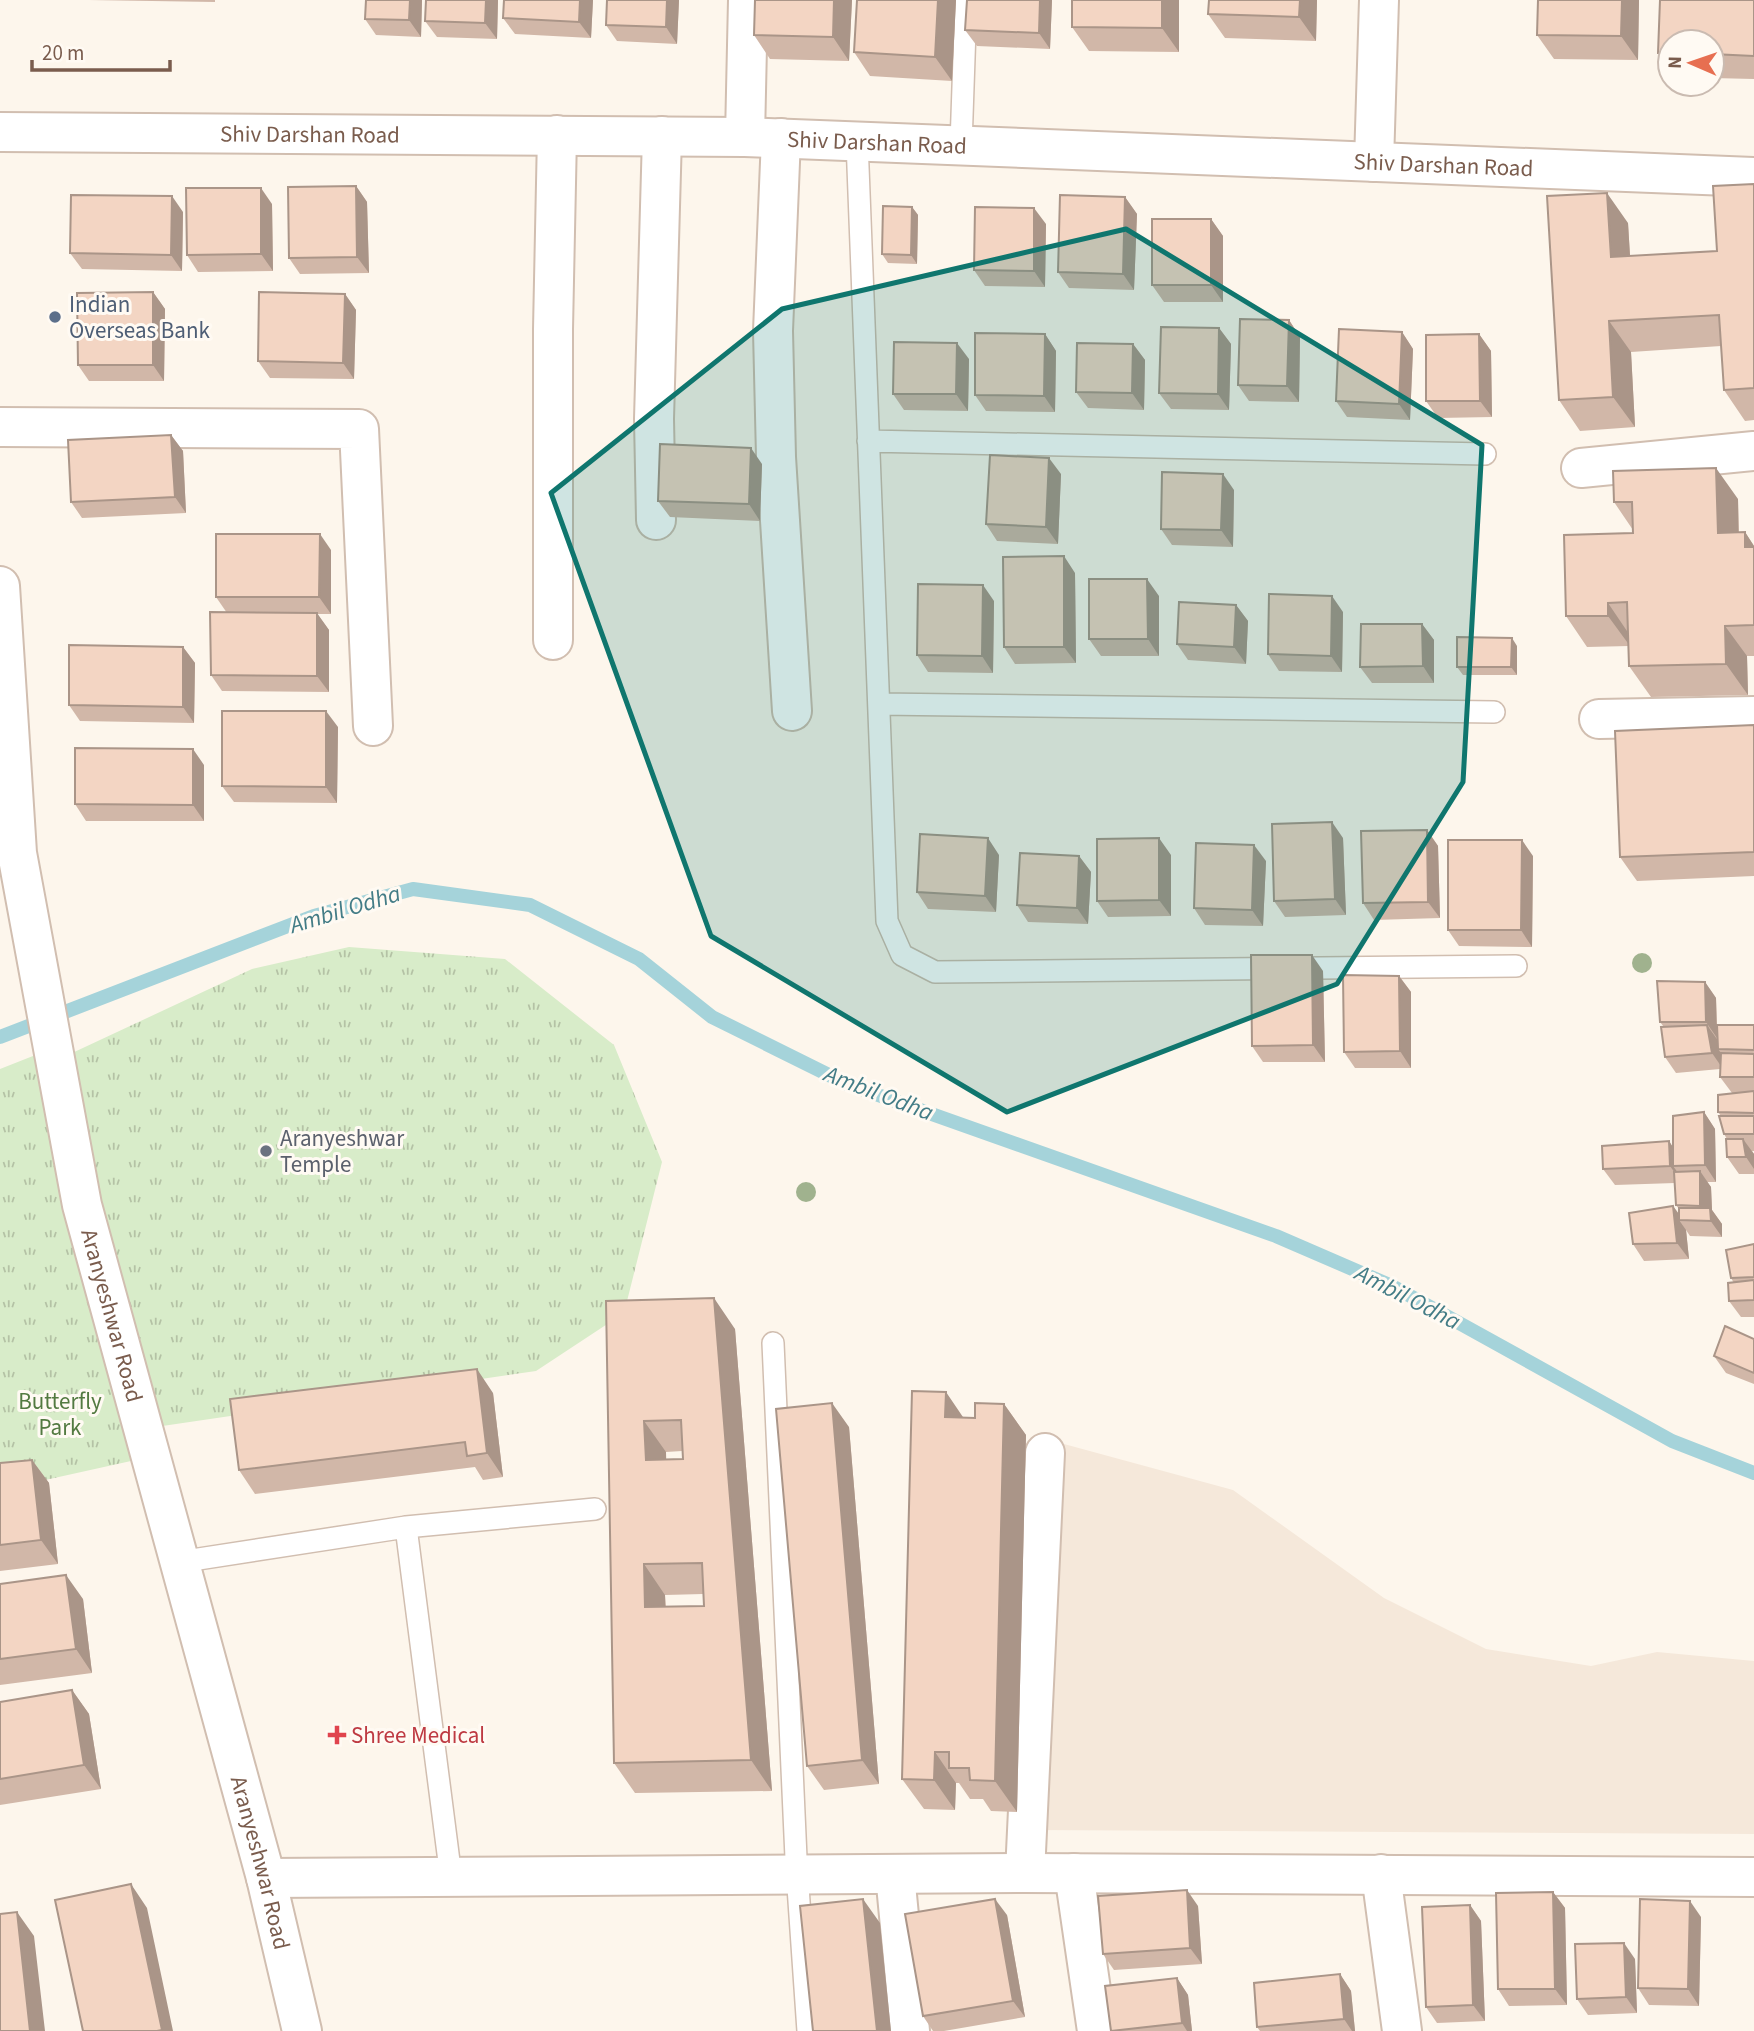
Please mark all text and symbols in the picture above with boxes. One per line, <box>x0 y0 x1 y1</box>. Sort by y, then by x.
scale bar <box>32 28 170 72</box>
north arrow <box>1656 28 1726 98</box>
text: 20 m <box>42 38 84 68</box>
text: N <box>1662 56 1689 69</box>
street label: Shiv Darshan Road <box>220 117 400 152</box>
street label: Shiv Darshan Road <box>786 123 967 163</box>
street label: Shiv Darshan Road <box>1353 145 1534 185</box>
place label: Indian Overseas Bank <box>69 288 210 347</box>
marker: Indian Overseas Bank <box>47 309 63 325</box>
water label: Ambil Odha <box>284 876 405 943</box>
water label: Ambil Odha <box>817 1056 939 1130</box>
place label: Aranyeshwar Temple <box>280 1122 405 1181</box>
marker: Aranyeshwar Temple <box>258 1143 274 1159</box>
street label: Aranyeshwar Road <box>72 1225 151 1406</box>
water label: Ambil Odha <box>1347 1255 1467 1339</box>
park label: Butterfly Park <box>18 1385 102 1444</box>
place label: Shree Medical <box>351 1719 485 1752</box>
marker: Shree Medical <box>329 1727 345 1743</box>
street label: Aranyeshwar Road <box>222 1772 298 1953</box>

